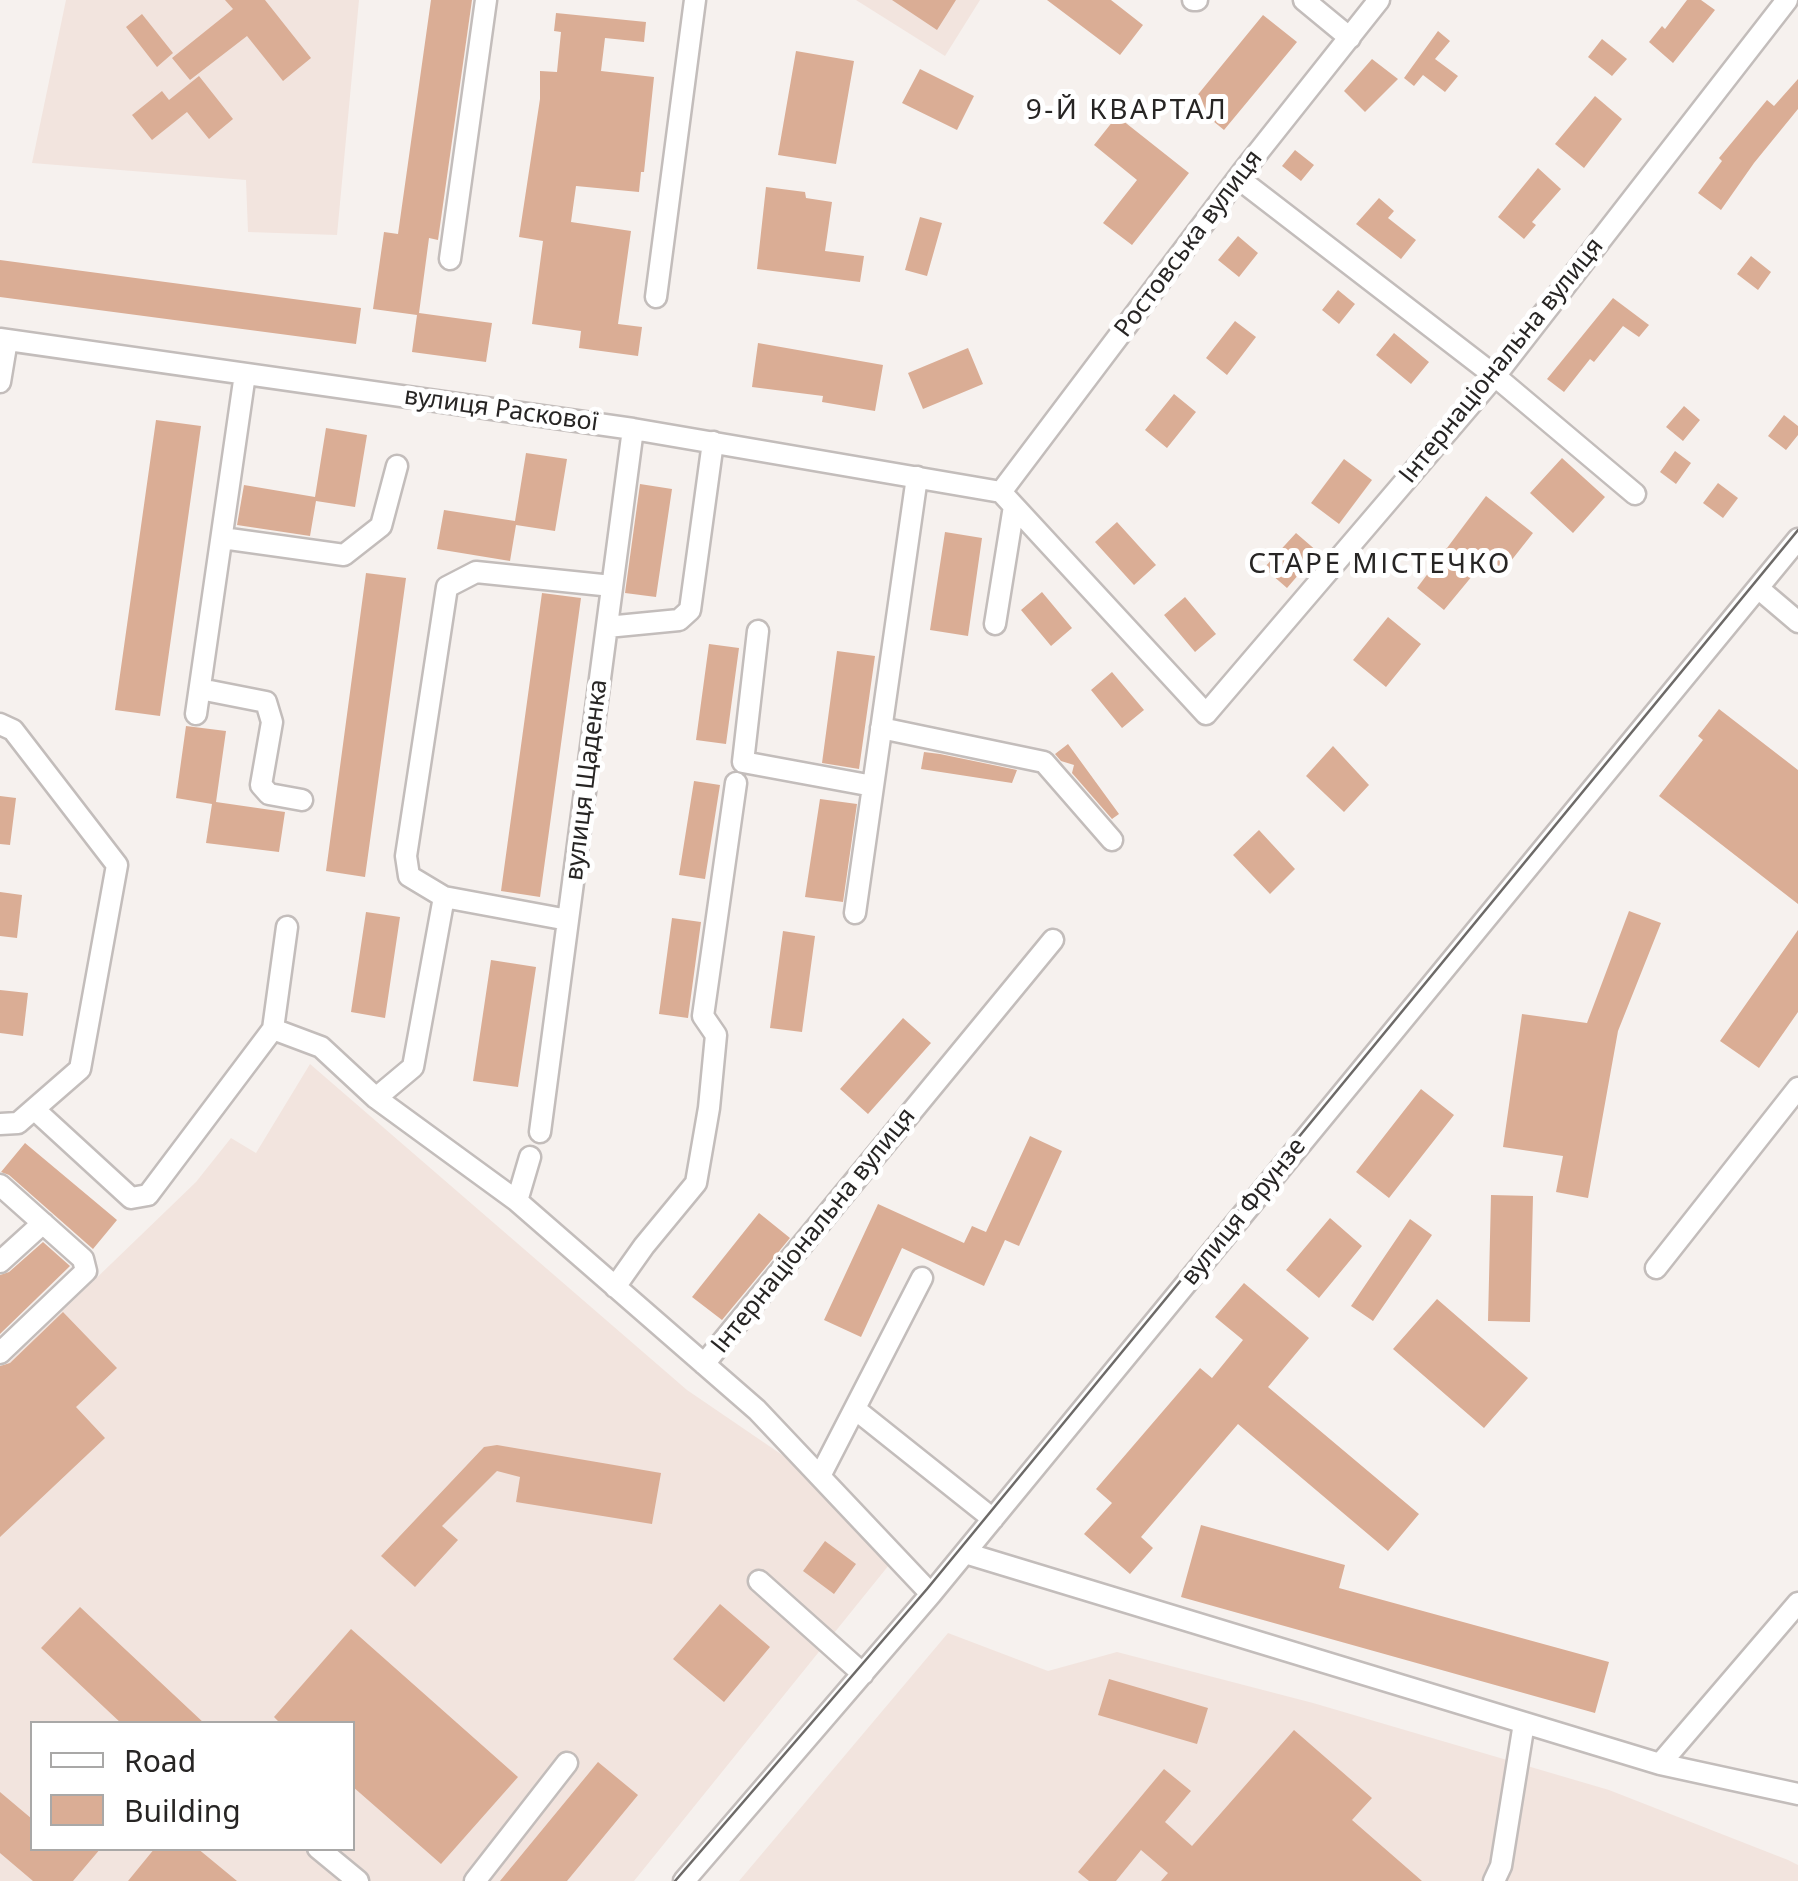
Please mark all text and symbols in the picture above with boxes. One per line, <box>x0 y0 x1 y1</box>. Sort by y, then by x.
district label: 9-Й КВАРТАЛ <box>1026 94 1228 128</box>
street label: Ростовська вулиця <box>1109 144 1269 344</box>
street label: Інтернаціональна вулиця <box>1394 232 1610 490</box>
street label: вулиця Раскової <box>402 382 600 438</box>
district label: СТАРЕ МІСТЕЧКО <box>1248 548 1512 582</box>
street label: вулиця Щаденка <box>560 678 614 882</box>
street label: Інтернаціональна вулиця <box>706 1102 922 1360</box>
street label: вулиця Фрунзе <box>1175 1132 1313 1292</box>
legend <box>30 1721 355 1851</box>
text: Road <box>124 1740 196 1781</box>
text: Building <box>124 1790 241 1831</box>

